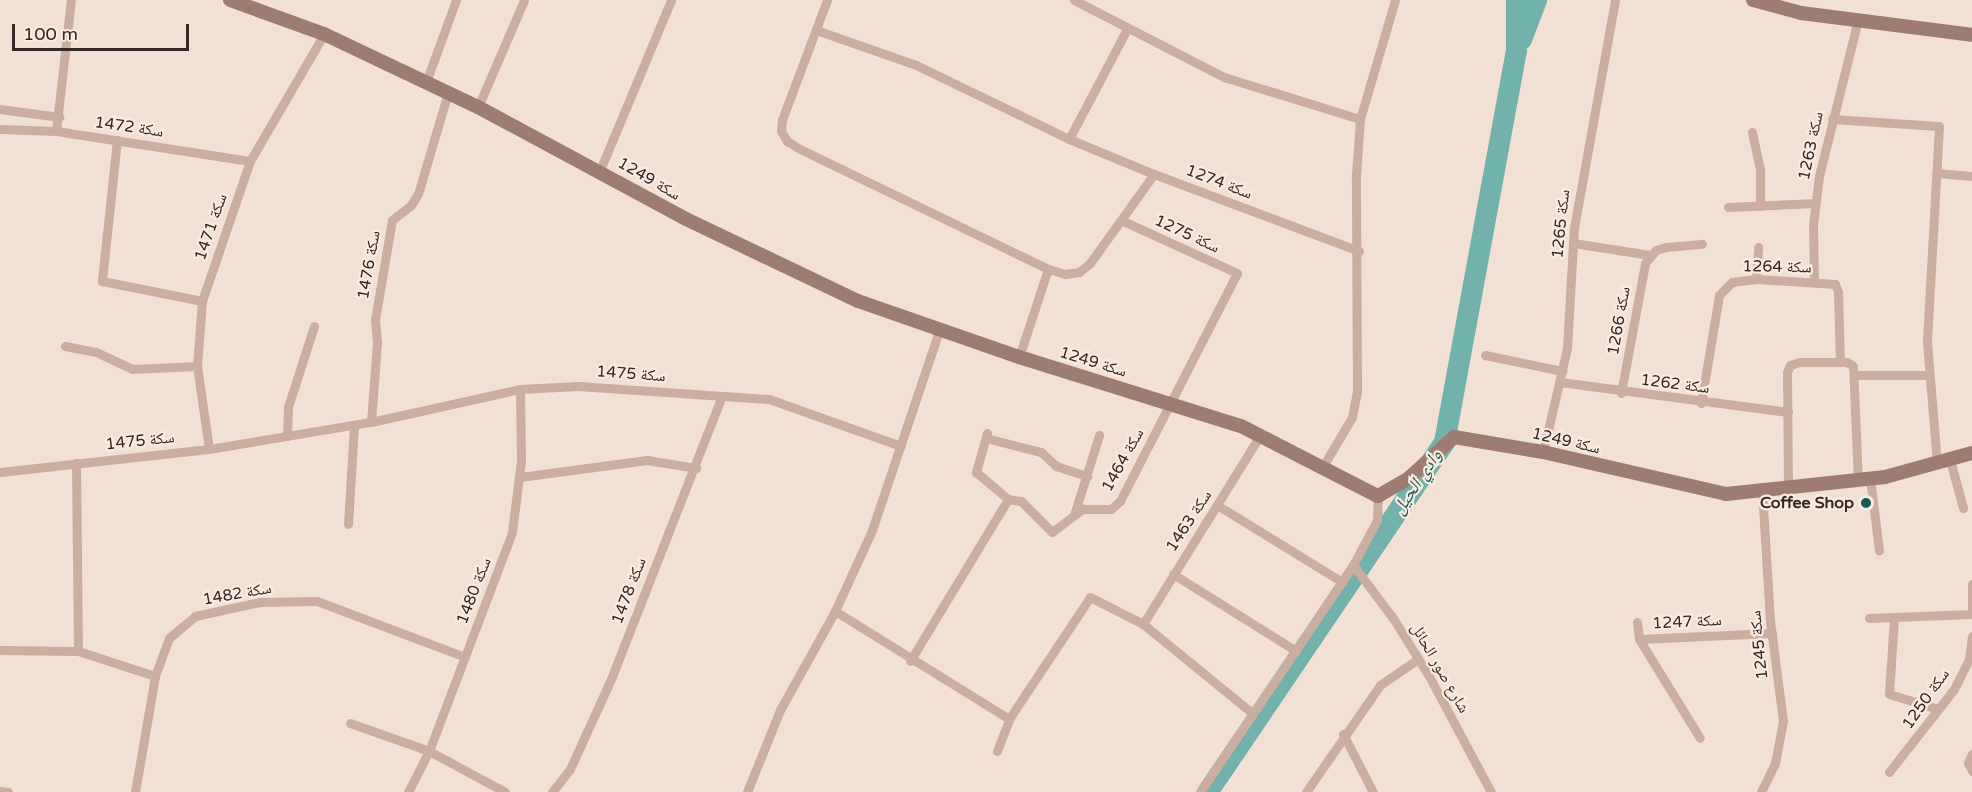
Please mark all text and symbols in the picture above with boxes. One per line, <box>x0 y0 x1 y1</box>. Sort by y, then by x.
scale bar <box>15 12 192 50</box>
text: 100 m <box>23 23 78 45</box>
street label: سكة 1263 <box>1794 110 1828 182</box>
street label: سكة 1472 <box>93 113 165 141</box>
street label: سكة 1249 <box>614 153 684 205</box>
street label: سكة 1274 <box>1183 161 1255 203</box>
street label: سكة 1265 <box>1548 188 1574 260</box>
street label: سكة 1471 <box>191 191 231 263</box>
street label: سكة 1275 <box>1151 211 1223 257</box>
street label: سكة 1476 <box>354 229 384 301</box>
street label: سكة 1264 <box>1742 257 1812 277</box>
street label: سكة 1266 <box>1604 285 1634 357</box>
street label: سكة 1249 <box>1057 343 1129 381</box>
street label: سكة 1475 <box>596 362 666 386</box>
street label: سكة 1262 <box>1639 370 1711 398</box>
street label: سكة 1249 <box>1530 424 1602 458</box>
street label: سكة 1464 <box>1098 425 1148 495</box>
street label: سكة 1475 <box>104 428 176 454</box>
water label: وادي الحيل <box>1388 446 1446 518</box>
street label: سكة 1463 <box>1162 487 1216 555</box>
place label: Coffee Shop <box>1760 493 1854 513</box>
marker: Coffee Shop <box>1859 496 1873 510</box>
street label: سكة 1480 <box>453 555 495 627</box>
street label: سكة 1478 <box>608 555 650 627</box>
street label: سكة 1482 <box>201 579 273 609</box>
street label: سكة 1245 <box>1746 609 1772 681</box>
street label: سكة 1247 <box>1652 611 1722 633</box>
street label: شارع صور الحائل <box>1407 620 1473 716</box>
street label: سكة 1250 <box>1898 665 1954 733</box>

